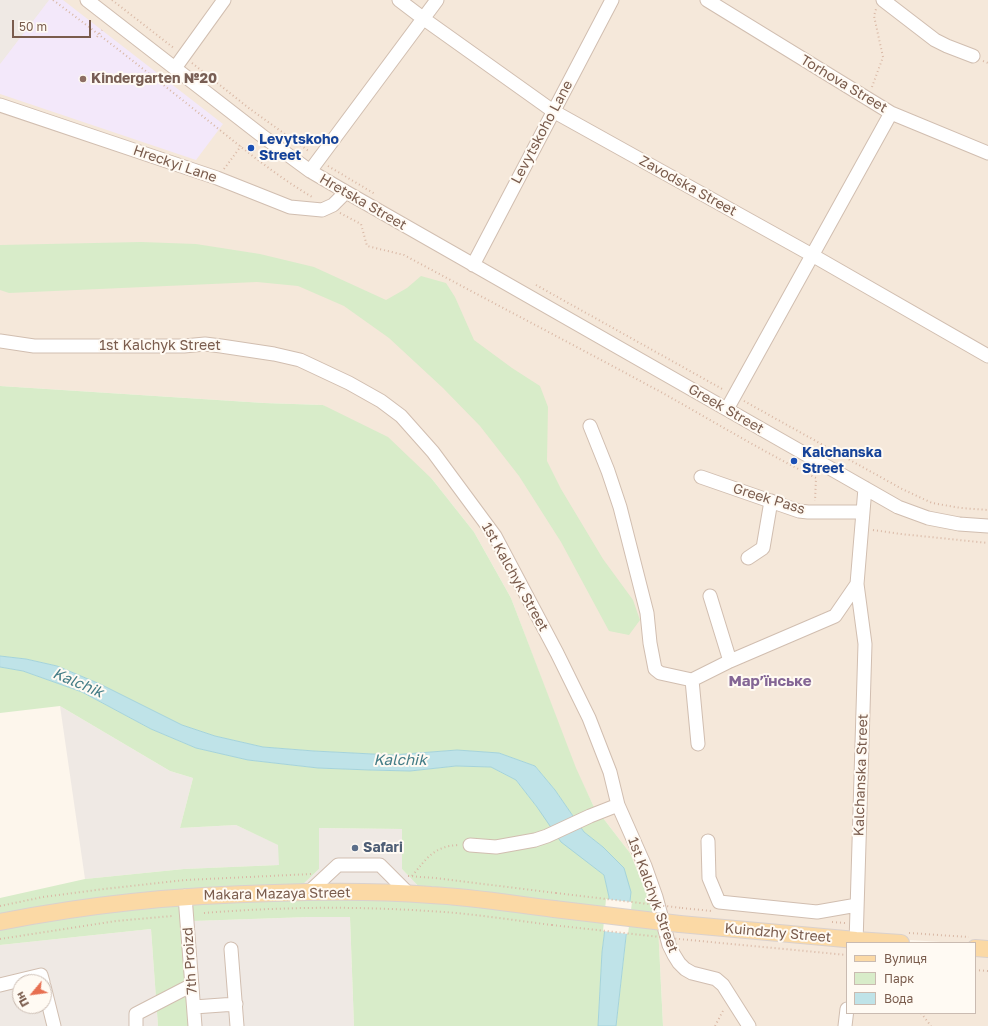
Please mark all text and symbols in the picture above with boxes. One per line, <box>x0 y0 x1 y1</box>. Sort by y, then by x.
scale bar <box>14 12 93 38</box>
text: 50 m <box>19 19 47 34</box>
street label: Torhova Street <box>798 51 890 117</box>
place label: Kindergarten №20 <box>91 71 217 87</box>
marker: Kindergarten №20 <box>78 74 88 84</box>
street label: Levytskoho Lane <box>508 77 576 187</box>
place label: Levytskoho Street <box>259 132 339 164</box>
street label: Hreckyi Lane <box>131 142 219 186</box>
marker: Levytskoho Street <box>246 143 256 153</box>
street label: Zavodska Street <box>636 152 740 220</box>
street label: Hretska Street <box>316 170 410 234</box>
street label: 1st Kalchyk Street <box>99 338 221 354</box>
street label: Greek Street <box>685 381 767 437</box>
place label: Kalchanska Street <box>802 445 882 478</box>
marker: Kalchanska Street <box>789 456 799 466</box>
street label: Greek Pass <box>731 480 807 518</box>
street label: 1st Kalchyk Street <box>478 520 552 634</box>
water label: Kalchik <box>50 664 106 702</box>
district label: Мар’їнське <box>728 672 812 690</box>
street label: Kalchanska Street <box>850 713 872 837</box>
water label: Kalchik <box>373 751 427 769</box>
street label: 1st Kalchyk Street <box>624 835 682 955</box>
place label: Safari <box>363 840 403 856</box>
marker: Safari <box>350 843 360 853</box>
street label: Makara Mazaya Street <box>203 884 351 904</box>
street label: Kuindzhy Street <box>724 920 832 946</box>
street label: 7th Proizd <box>179 927 201 995</box>
legend <box>846 942 976 1014</box>
text: Вулиця <box>884 951 927 966</box>
text: Парк <box>884 971 914 986</box>
north arrow <box>12 974 52 1014</box>
text: Пн <box>13 990 31 1009</box>
text: Вода <box>884 991 913 1006</box>

